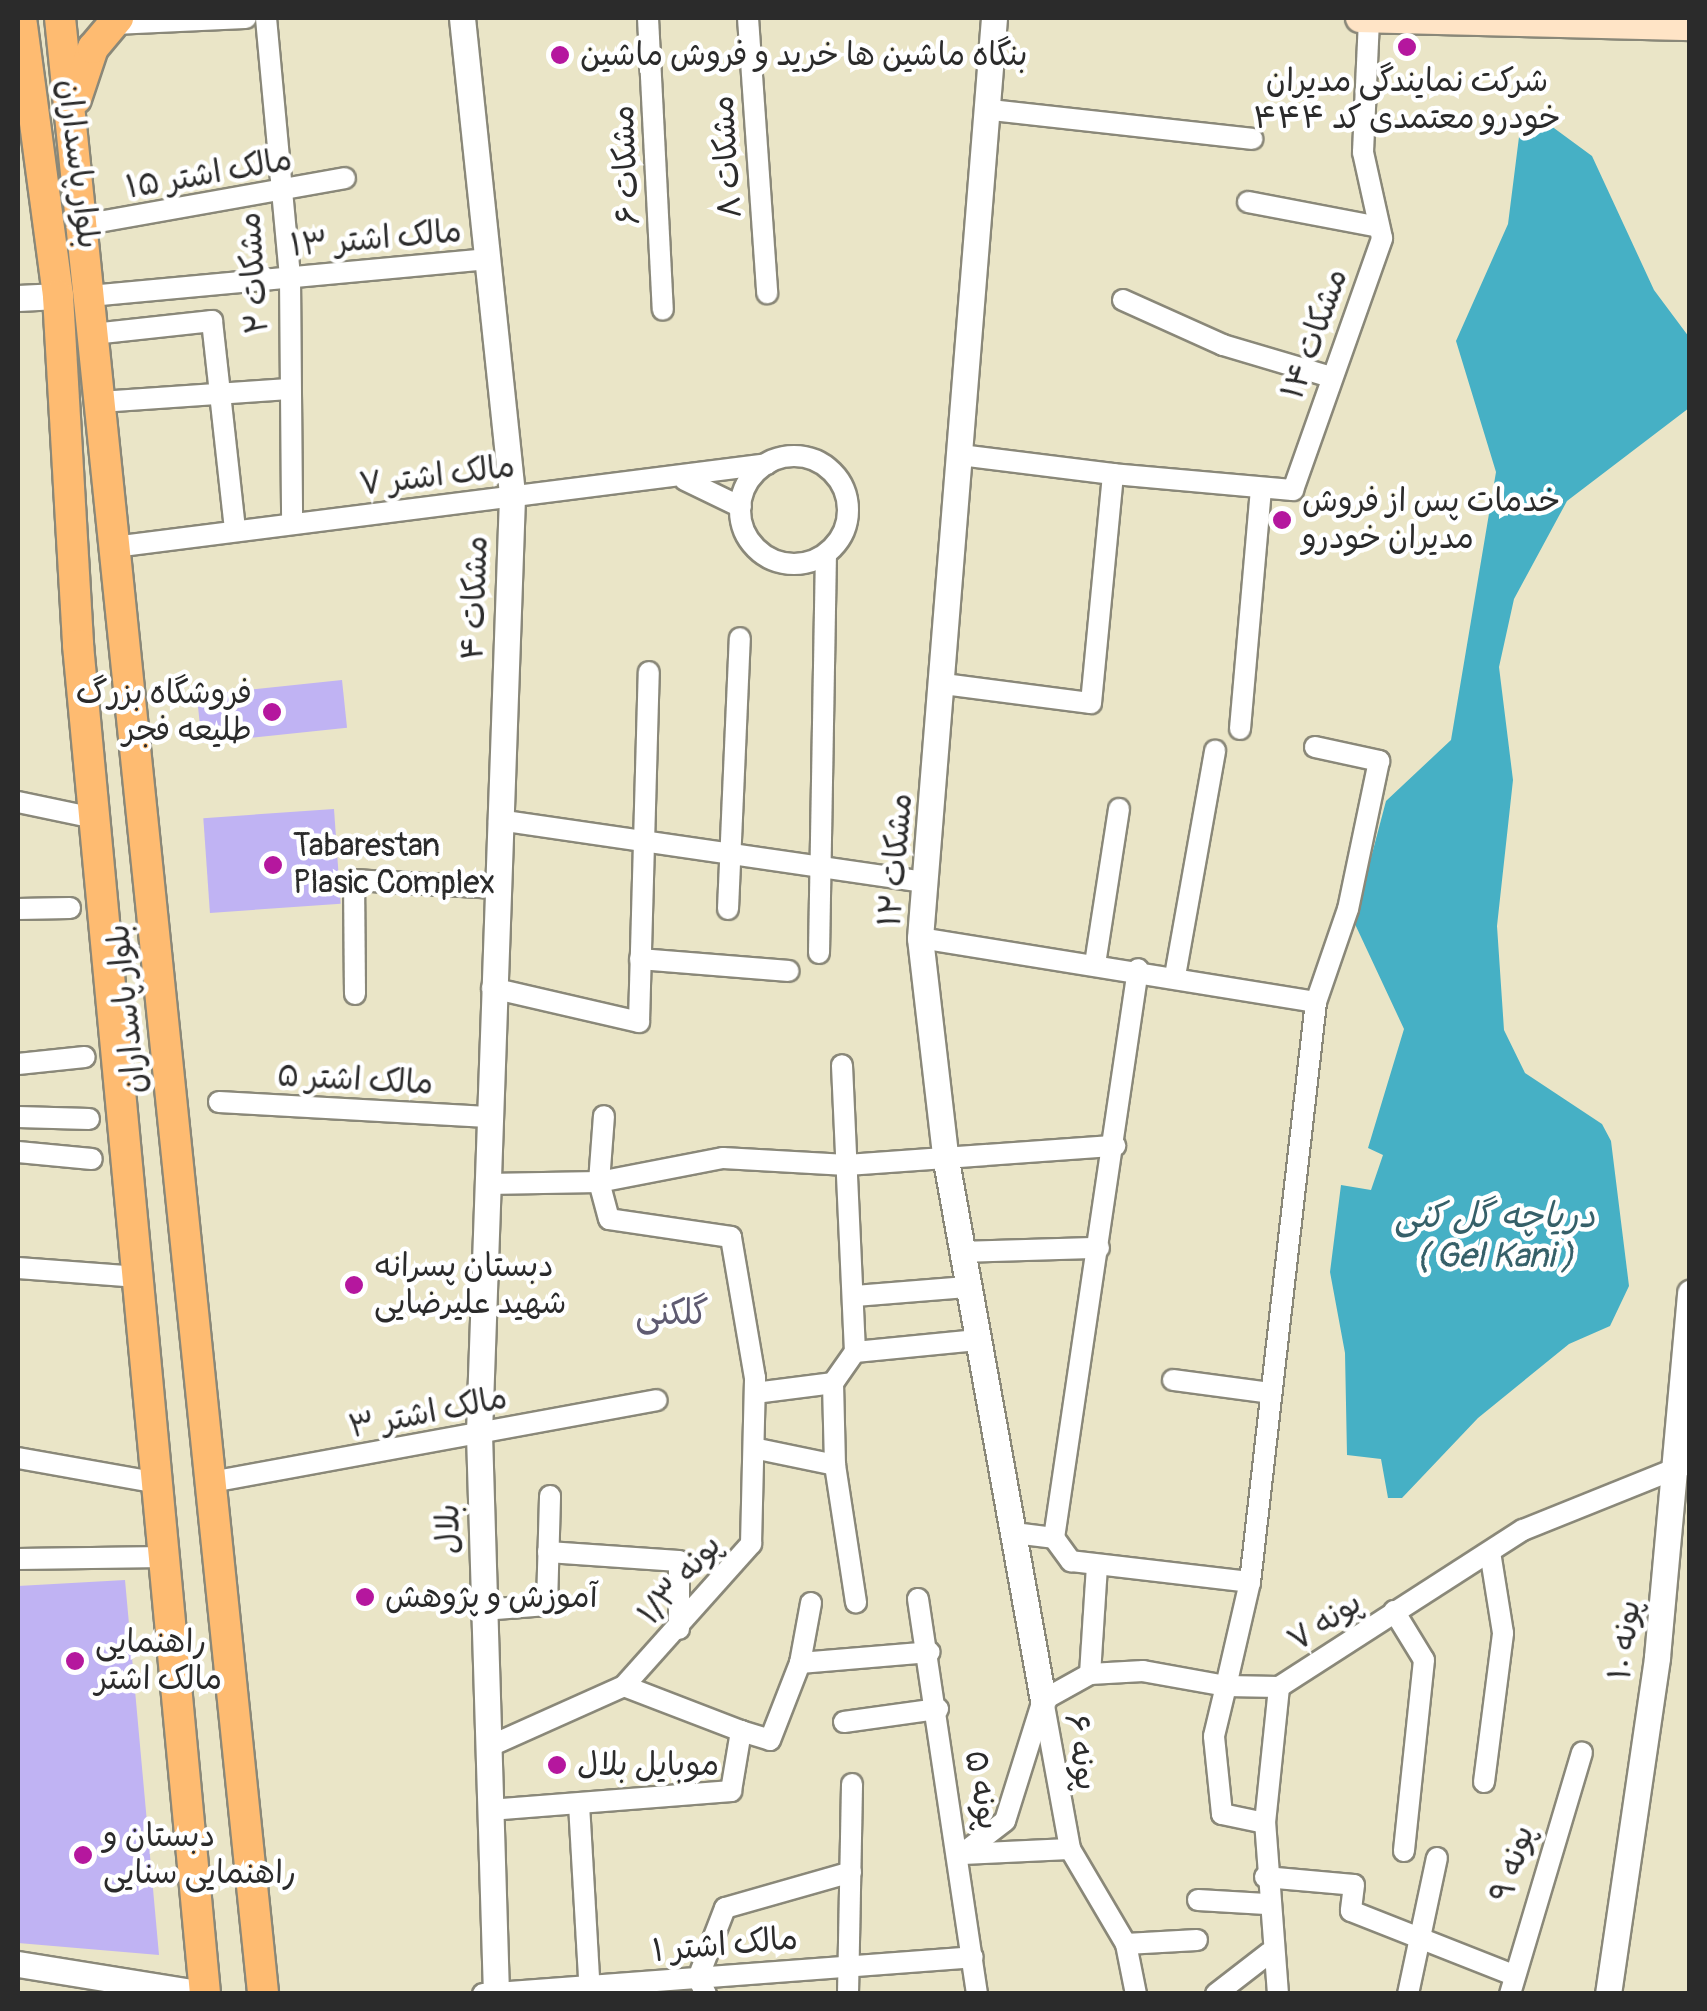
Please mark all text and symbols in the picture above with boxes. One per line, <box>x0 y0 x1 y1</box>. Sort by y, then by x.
place label: بنگاه ماشین ها خرید و فروش ماشین <box>580 36 1028 74</box>
marker: شرکت نمایندگی مدیران خودرو معتمدی کد ۴۴۴ <box>1396 36 1418 58</box>
marker: بنگاه ماشین ها خرید و فروش ماشین <box>549 44 571 66</box>
place label: شرکت نمایندگی مدیران خودرو معتمدی کد ۴۴۴ <box>1253 63 1561 138</box>
street label: بلوار پاسداران <box>49 77 107 251</box>
street label: مشکات ۸ <box>704 94 750 220</box>
street label: مشکات ۶ <box>604 104 648 226</box>
street label: مالک اشتر ۱۵ <box>123 141 295 207</box>
street label: مشکات ۲ <box>231 211 277 335</box>
street label: مالک اشتر ۱۳ <box>289 212 463 266</box>
street label: مشکات ۱۴ <box>1274 263 1356 405</box>
street label: مالک اشتر ۷ <box>357 447 517 505</box>
place label: خدمات پس از فروش مدیران خودرو <box>1302 483 1560 558</box>
marker: خدمات پس از فروش مدیران خودرو <box>1271 509 1293 531</box>
street label: مشکات ۴ <box>454 535 496 661</box>
place label: فروشگاه بزرگ طلیعه فجر <box>76 675 252 750</box>
marker: فروشگاه بزرگ طلیعه فجر <box>261 701 283 723</box>
street label: مشکات ۱۲ <box>871 792 921 928</box>
place label: Tabarestan Plasic Complex <box>293 828 495 903</box>
marker: Tabarestan Plasic Complex <box>262 854 284 876</box>
street label: بلوار پاسداران <box>99 922 155 1096</box>
street label: مالک اشتر ۵ <box>276 1057 434 1103</box>
water label: دریاچه گل کنی ( Gel Kani ) <box>1395 1195 1595 1277</box>
place label: دبستان پسرانه شهید علیرضایی <box>374 1248 567 1323</box>
marker: دبستان پسرانه شهید علیرضایی <box>343 1274 365 1296</box>
district label: گلکنی <box>635 1292 709 1334</box>
street label: مالک اشتر ۳ <box>346 1379 510 1447</box>
street label: بلال <box>429 1503 469 1555</box>
street label: پونه ۱/۳ <box>630 1527 730 1633</box>
place label: آموزش و پژوهش <box>385 1578 598 1616</box>
street label: پونه ۷ <box>1281 1584 1369 1660</box>
marker: آموزش و پژوهش <box>354 1586 376 1608</box>
street label: پونه ۱۰ <box>1601 1598 1649 1682</box>
place label: راهنمایی مالک اشتر <box>95 1624 222 1699</box>
marker: راهنمایی مالک اشتر <box>64 1650 86 1672</box>
street label: پونه ۶ <box>1056 1711 1106 1793</box>
place label: موبایل بلال <box>577 1746 719 1784</box>
street label: پونه ۵ <box>956 1747 1008 1833</box>
marker: موبایل بلال <box>546 1754 568 1776</box>
place label: دبستان و راهنمایی سنایی <box>103 1818 296 1893</box>
street label: پونه ۹ <box>1483 1821 1543 1907</box>
marker: دبستان و راهنمایی سنایی <box>72 1844 94 1866</box>
street label: مالک اشتر ۱ <box>651 1920 799 1970</box>

